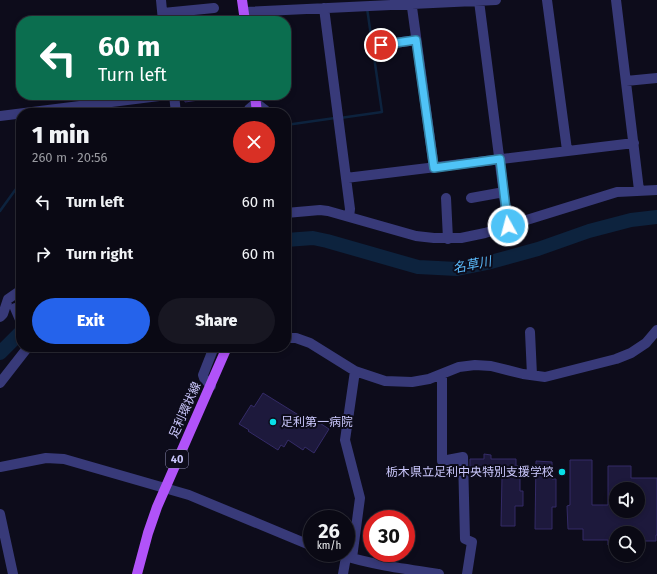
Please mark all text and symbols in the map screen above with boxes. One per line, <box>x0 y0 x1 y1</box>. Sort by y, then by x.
pin <box>364 28 398 62</box>
text: 60 m <box>98 30 160 63</box>
icon: left <box>32 32 84 84</box>
icon: arrive <box>370 34 392 56</box>
text: Turn left <box>98 64 167 86</box>
text: 1 min <box>32 121 90 149</box>
button: close <box>233 121 275 163</box>
text: 260 m · 20:56 <box>32 150 108 165</box>
icon: left <box>32 191 54 213</box>
text: Turn left <box>66 193 124 211</box>
text: 60 m <box>242 193 275 211</box>
position arrow <box>487 205 529 247</box>
icon: right <box>32 243 54 265</box>
text: Turn right <box>66 245 133 263</box>
text: 60 m <box>242 245 275 263</box>
water label: 名草川 <box>452 253 495 276</box>
button: Exit <box>32 298 150 344</box>
button: Share <box>158 298 275 344</box>
street label: 足利環状線 <box>166 380 204 440</box>
place label: 足利第一病院 <box>281 415 353 429</box>
marker: 足利第一病院 <box>268 417 278 427</box>
road number: 40 <box>166 450 188 468</box>
place label: 栃木県立足利中央特別支援学校 <box>386 465 554 479</box>
marker: 栃木県立足利中央特別支援学校 <box>557 467 567 477</box>
map controls <box>609 482 645 562</box>
button: sound <box>609 482 645 518</box>
speed limit sign: 30 <box>363 510 415 562</box>
text: 26 <box>318 519 340 543</box>
button: search <box>609 526 645 562</box>
text: km/h <box>317 540 341 552</box>

